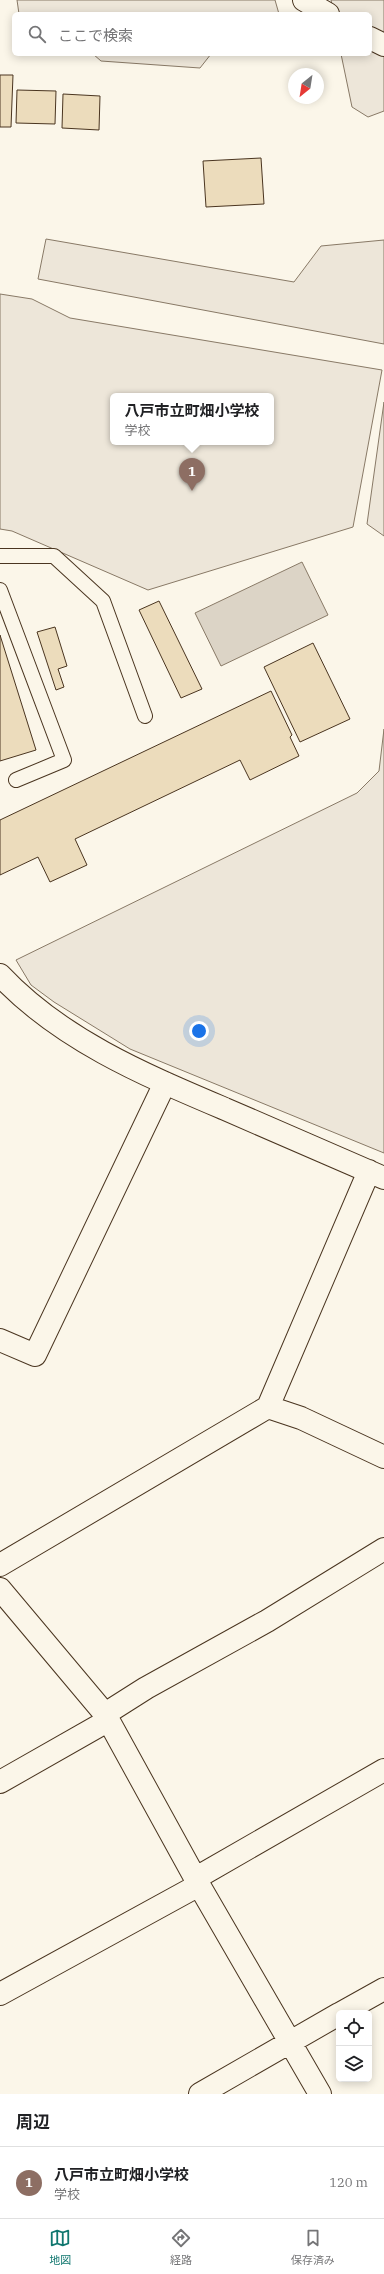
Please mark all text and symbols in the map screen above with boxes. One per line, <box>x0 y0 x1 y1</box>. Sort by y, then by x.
search box <box>12 12 372 56</box>
icon: search <box>26 23 48 45</box>
text: ここで検索 <box>58 26 133 45</box>
north arrow <box>288 68 324 104</box>
popup <box>110 393 274 445</box>
text: 八戸市立町畑小学校 <box>124 401 260 420</box>
text: 学校 <box>124 422 151 439</box>
pin: 1 <box>179 458 205 491</box>
your location <box>189 1021 209 1041</box>
map controls <box>336 2010 372 2082</box>
button: locate <box>336 2010 372 2046</box>
button: layers <box>336 2046 372 2082</box>
text: 周辺 <box>16 2111 50 2133</box>
text: 八戸市立町畑小学校 <box>54 2165 189 2184</box>
text: 1 <box>25 2174 33 2191</box>
text: 120 m <box>329 2174 368 2191</box>
text: 学校 <box>54 2186 80 2203</box>
tab: 地図 <box>49 2227 71 2267</box>
tab: 経路 <box>170 2227 192 2267</box>
tab: 保存済み <box>291 2227 335 2267</box>

